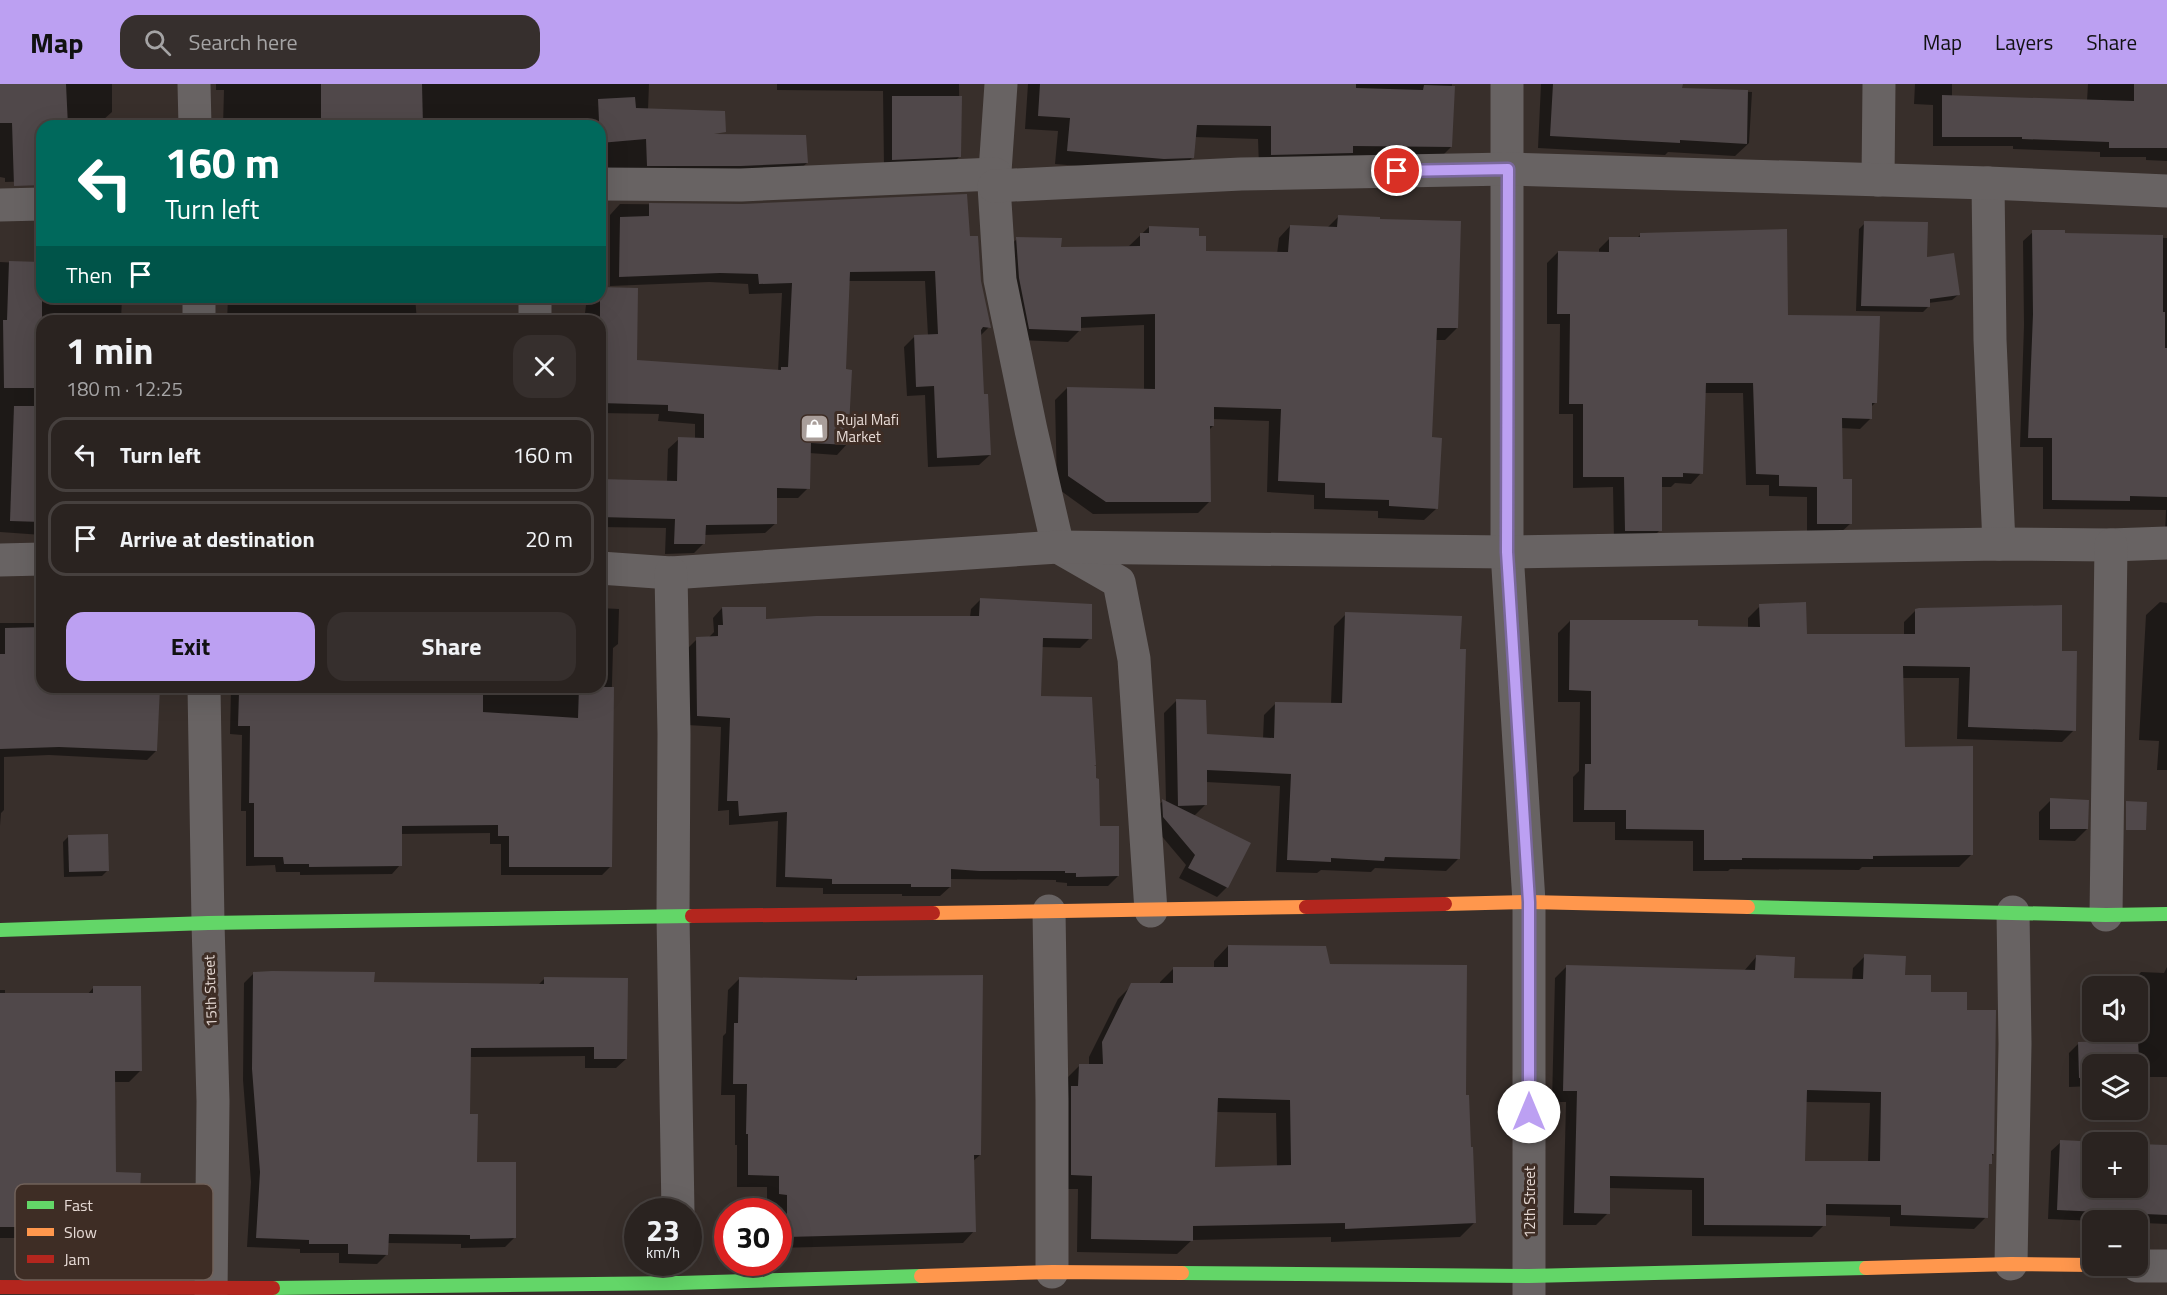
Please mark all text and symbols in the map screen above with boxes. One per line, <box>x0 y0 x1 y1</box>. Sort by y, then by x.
search box <box>120 15 540 69</box>
text: Map <box>30 21 84 64</box>
text: Search here <box>189 25 298 59</box>
icon: search <box>141 26 174 59</box>
text: Map <box>1923 26 1962 58</box>
text: Layers <box>1995 26 2053 58</box>
text: Share <box>2086 26 2137 58</box>
text: 160 m <box>165 130 280 194</box>
icon: left <box>66 144 144 222</box>
pin <box>1371 145 1422 196</box>
icon: arrive <box>1380 154 1413 187</box>
text: Turn left <box>165 188 259 229</box>
text: Then <box>66 258 112 292</box>
icon: arrive <box>124 258 157 291</box>
text: 1 min <box>66 323 153 378</box>
button: close <box>513 335 576 398</box>
text: 180 m · 12:25 <box>66 373 183 404</box>
place label: Rujal Mafi Market <box>836 408 899 448</box>
shop icon: Rujal Mafi Market <box>799 412 831 444</box>
icon: left <box>69 438 102 471</box>
text: Turn left <box>120 438 201 472</box>
text: 160 m <box>513 438 573 472</box>
icon: arrive <box>69 522 102 555</box>
text: Arrive at destination <box>120 522 315 556</box>
text: 20 m <box>525 522 573 556</box>
button: Exit <box>66 612 315 681</box>
button: Share <box>327 612 576 681</box>
street label: 15th Street <box>197 954 223 1027</box>
map controls <box>2082 976 2148 1276</box>
button: sound <box>2082 976 2148 1042</box>
button: layers <box>2082 1054 2148 1120</box>
position arrow <box>1497 1080 1561 1144</box>
button: + <box>2082 1132 2148 1198</box>
street label: 12th Street <box>1518 1165 1541 1238</box>
legend <box>15 1184 213 1280</box>
text: Fast <box>64 1193 93 1217</box>
speed limit sign: 30 <box>714 1198 792 1276</box>
text: 23 <box>646 1207 680 1253</box>
button: − <box>2082 1210 2148 1276</box>
text: Slow <box>64 1220 97 1244</box>
text: km/h <box>646 1241 680 1264</box>
text: Jam <box>64 1247 90 1271</box>

